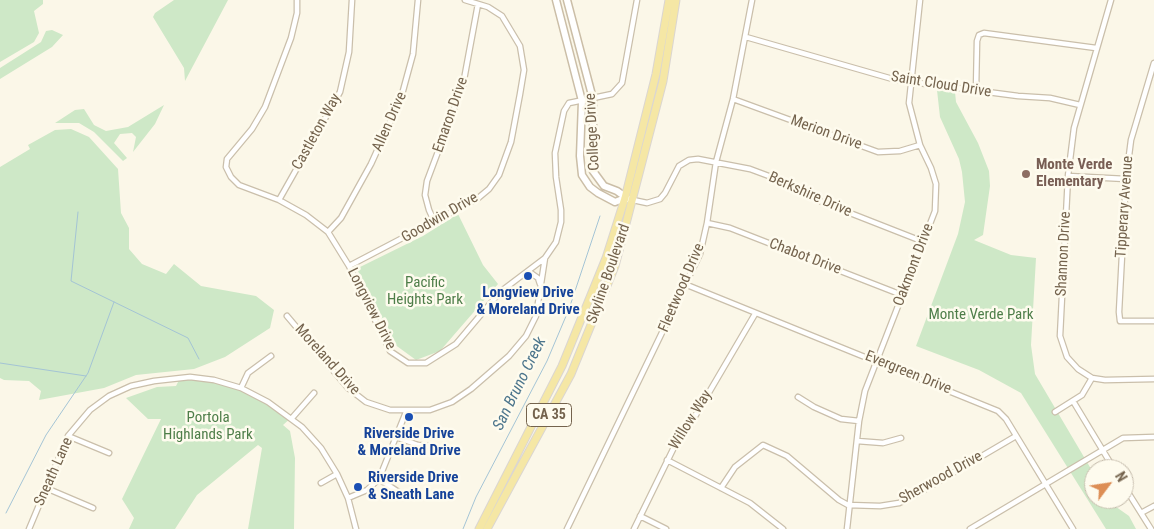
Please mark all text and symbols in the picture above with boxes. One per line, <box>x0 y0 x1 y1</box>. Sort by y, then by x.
street label: Saint Cloud Drive <box>890 68 992 102</box>
street label: Emaron Drive <box>430 75 472 155</box>
street label: Allen Drive <box>369 89 411 155</box>
street label: Castleton Way <box>289 91 345 173</box>
street label: College Drive <box>582 93 604 171</box>
street label: Merion Drive <box>788 112 864 154</box>
street label: Tipperary Avenue <box>1112 155 1138 259</box>
place label: Monte Verde Elementary <box>1036 156 1112 191</box>
marker: Monte Verde Elementary <box>1020 168 1032 180</box>
street label: Berkshire Drive <box>766 169 854 221</box>
street label: Goodwin Drive <box>399 189 481 247</box>
street label: Shannon Drive <box>1053 211 1075 297</box>
street label: Oakmont Drive <box>890 221 938 309</box>
street label: Skyline Boulevard <box>584 222 634 326</box>
street label: Chabot Drive <box>766 235 844 279</box>
street label: Fleetwood Drive <box>655 241 709 335</box>
street label: Longview Drive <box>343 265 399 353</box>
marker: Longview Drive & Moreland Drive <box>522 270 534 282</box>
park label: Pacific Heights Park <box>387 274 463 309</box>
place label: Longview Drive & Moreland Drive <box>476 284 580 319</box>
park label: Monte Verde Park <box>928 306 1034 324</box>
street label: Moreland Drive <box>291 321 363 399</box>
water label: San Bruno Creek <box>489 334 551 434</box>
street label: Evergreen Drive <box>862 348 954 398</box>
street label: Willow Way <box>666 387 716 453</box>
road number: CA 35 <box>526 404 572 426</box>
park label: Portola Highlands Park <box>163 409 253 444</box>
marker: Riverside Drive & Moreland Drive <box>403 411 415 423</box>
place label: Riverside Drive & Moreland Drive <box>357 425 461 460</box>
street label: Sneath Lane <box>31 435 77 509</box>
street label: Sherwood Drive <box>896 448 986 508</box>
north arrow <box>1084 459 1134 509</box>
place label: Riverside Drive & Sneath Lane <box>368 469 459 504</box>
text: N <box>1112 469 1130 485</box>
marker: Riverside Drive & Sneath Lane <box>352 481 364 493</box>

